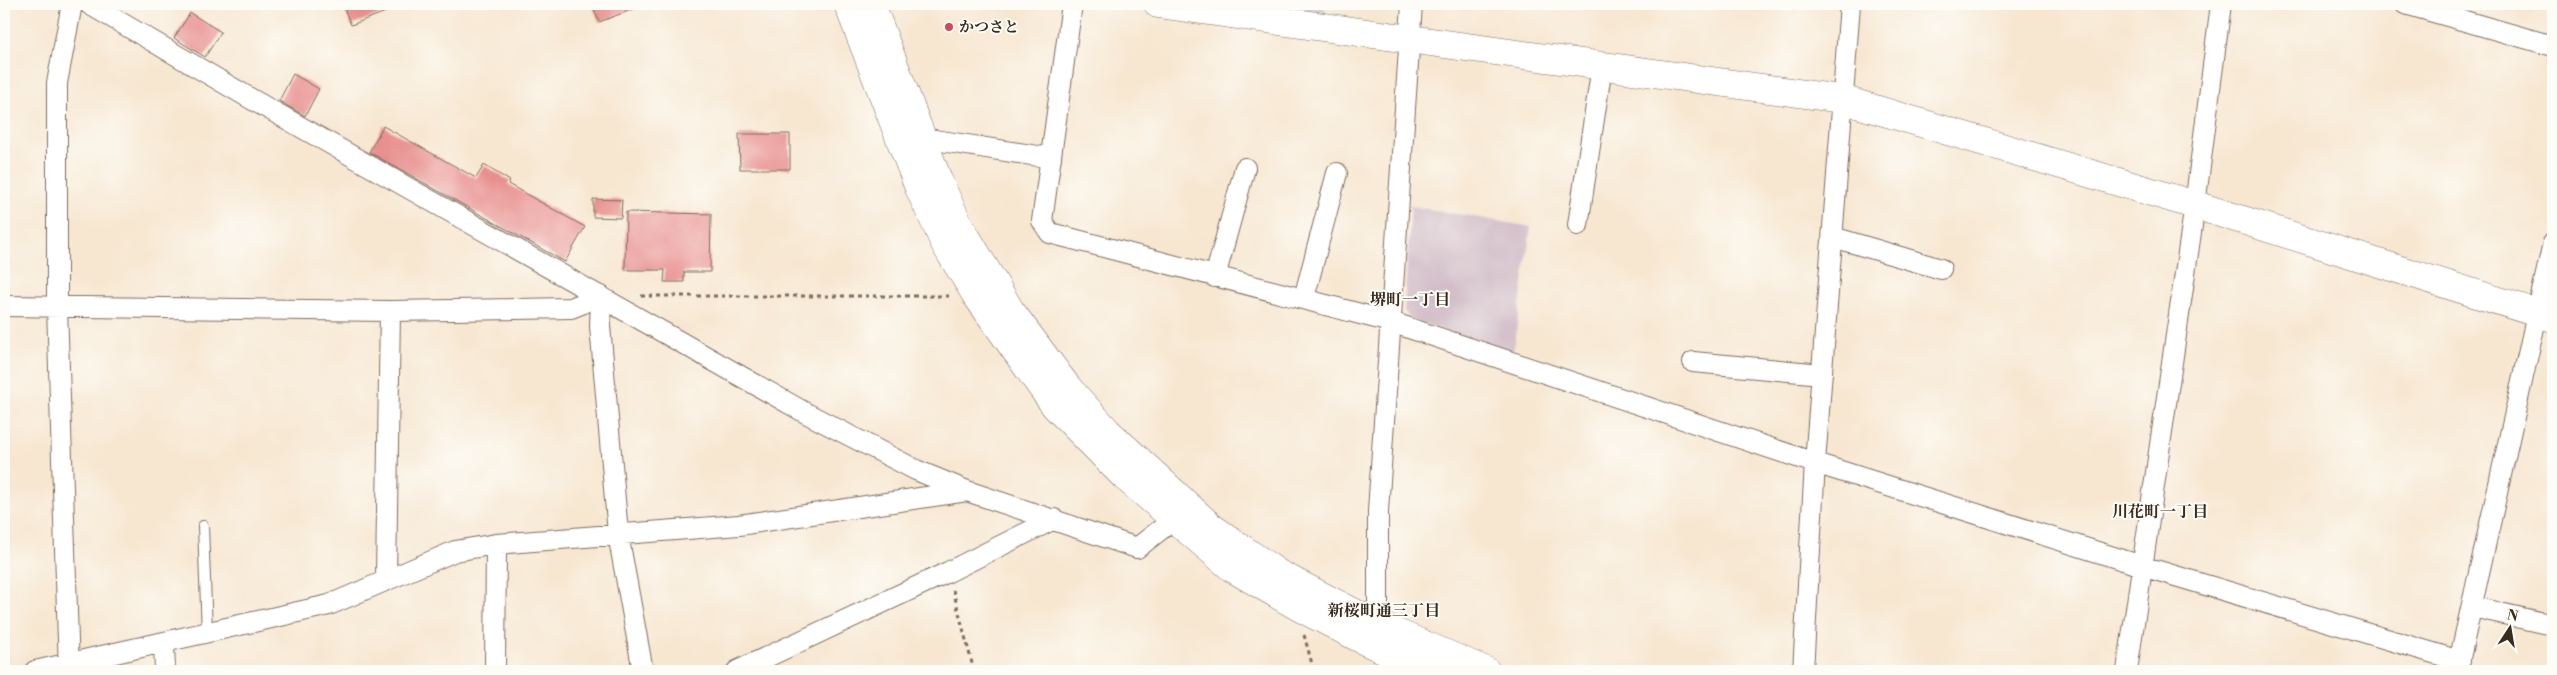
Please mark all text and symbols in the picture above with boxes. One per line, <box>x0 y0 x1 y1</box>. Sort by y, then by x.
place label: かつさと <box>959 18 1019 37</box>
marker: かつさと <box>943 21 955 33</box>
district label: 堺町一丁目 <box>1370 290 1450 310</box>
district label: 川花町一丁目 <box>2112 502 2208 522</box>
district label: 新桜町通三丁目 <box>1327 601 1440 621</box>
north arrow <box>2484 602 2534 652</box>
text: N <box>2505 606 2520 626</box>

